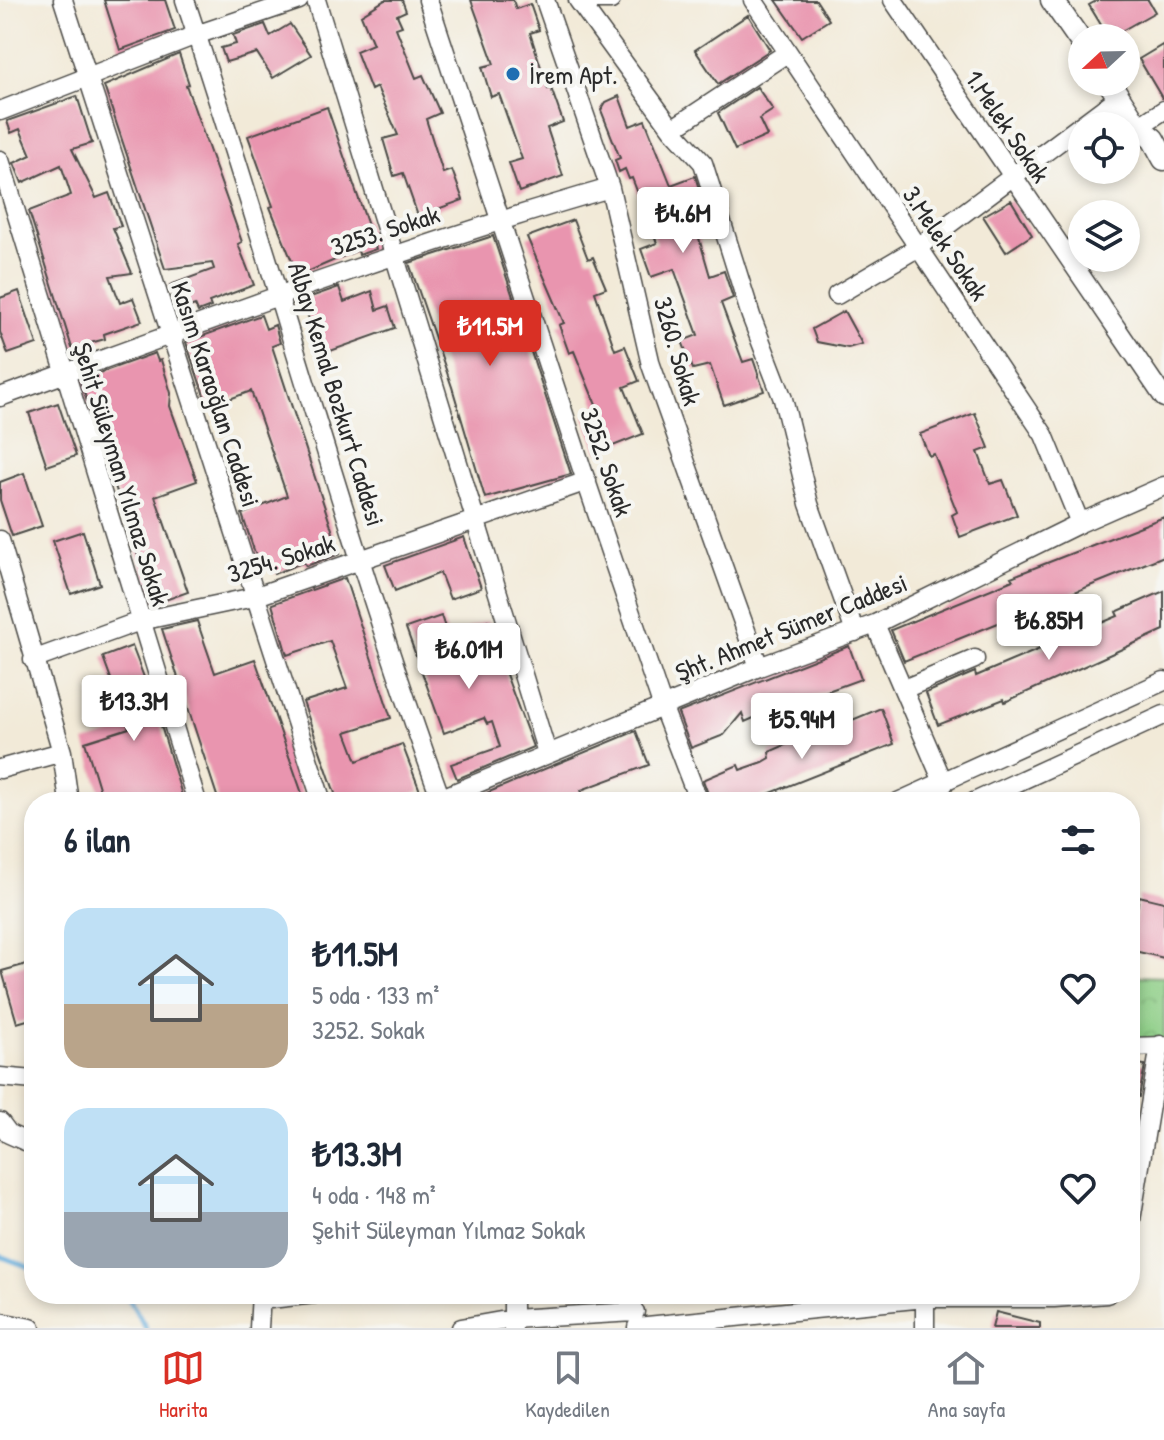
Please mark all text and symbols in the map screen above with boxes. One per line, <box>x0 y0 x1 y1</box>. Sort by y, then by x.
north arrow <box>1068 24 1140 96</box>
map controls <box>1068 24 1140 272</box>
place label: İrem Apt. <box>529 57 617 92</box>
street label: 1.Melek Sokak <box>957 63 1059 189</box>
marker: İrem Apt. <box>504 65 522 83</box>
button: locate <box>1068 112 1140 184</box>
street label: 3.Melek Sokak <box>895 179 997 307</box>
pin: ₺4.6M <box>627 187 739 255</box>
text: ₺4.6M <box>655 195 711 230</box>
street label: 3253. Sokak <box>326 196 444 264</box>
button: layers <box>1068 200 1140 272</box>
street label: Albay Kemal Bozkurt Caddesi <box>280 258 394 530</box>
street label: Kasım Karaoğlan Caddesi <box>163 277 269 511</box>
street label: 3260. Sokak <box>646 293 710 410</box>
pin: ₺11.5M <box>425 300 555 368</box>
text: ₺11.5M <box>457 308 523 343</box>
street label: Şehit Süleyman Yılmaz Sokak <box>65 338 179 610</box>
street label: 3252. Sokak <box>572 403 642 521</box>
street label: 3254. Sokak <box>223 525 339 591</box>
street label: Şht. Ahmet Sümer Caddesi <box>670 564 912 690</box>
pin: ₺6.85M <box>984 594 1114 662</box>
text: ₺6.85M <box>1015 602 1083 637</box>
pin: ₺6.01M <box>404 623 534 691</box>
text: ₺6.01M <box>435 631 503 666</box>
pin: ₺13.3M <box>69 675 199 743</box>
text: ₺13.3M <box>100 683 168 718</box>
pin: ₺5.94M <box>737 693 867 761</box>
text: ₺5.94M <box>769 701 835 736</box>
text: 6 ilan <box>64 817 131 863</box>
icon: filters <box>1056 818 1100 862</box>
text: ₺11.5M <box>312 931 398 977</box>
icon: home <box>128 940 224 1036</box>
icon: heart <box>1056 966 1100 1010</box>
text: 5 oda · 133 m² <box>312 977 439 1012</box>
text: 3252. Sokak <box>312 1012 425 1047</box>
text: ₺13.3M <box>312 1131 402 1177</box>
icon: home <box>128 1140 224 1236</box>
icon: heart <box>1056 1166 1100 1210</box>
text: 4 oda · 148 m² <box>312 1177 436 1212</box>
text: Şehit Süleyman Yılmaz Sokak <box>312 1212 586 1247</box>
tab: Harita <box>159 1346 207 1424</box>
tab: Kaydedilen <box>525 1346 610 1424</box>
tab: Ana sayfa <box>928 1346 1005 1424</box>

